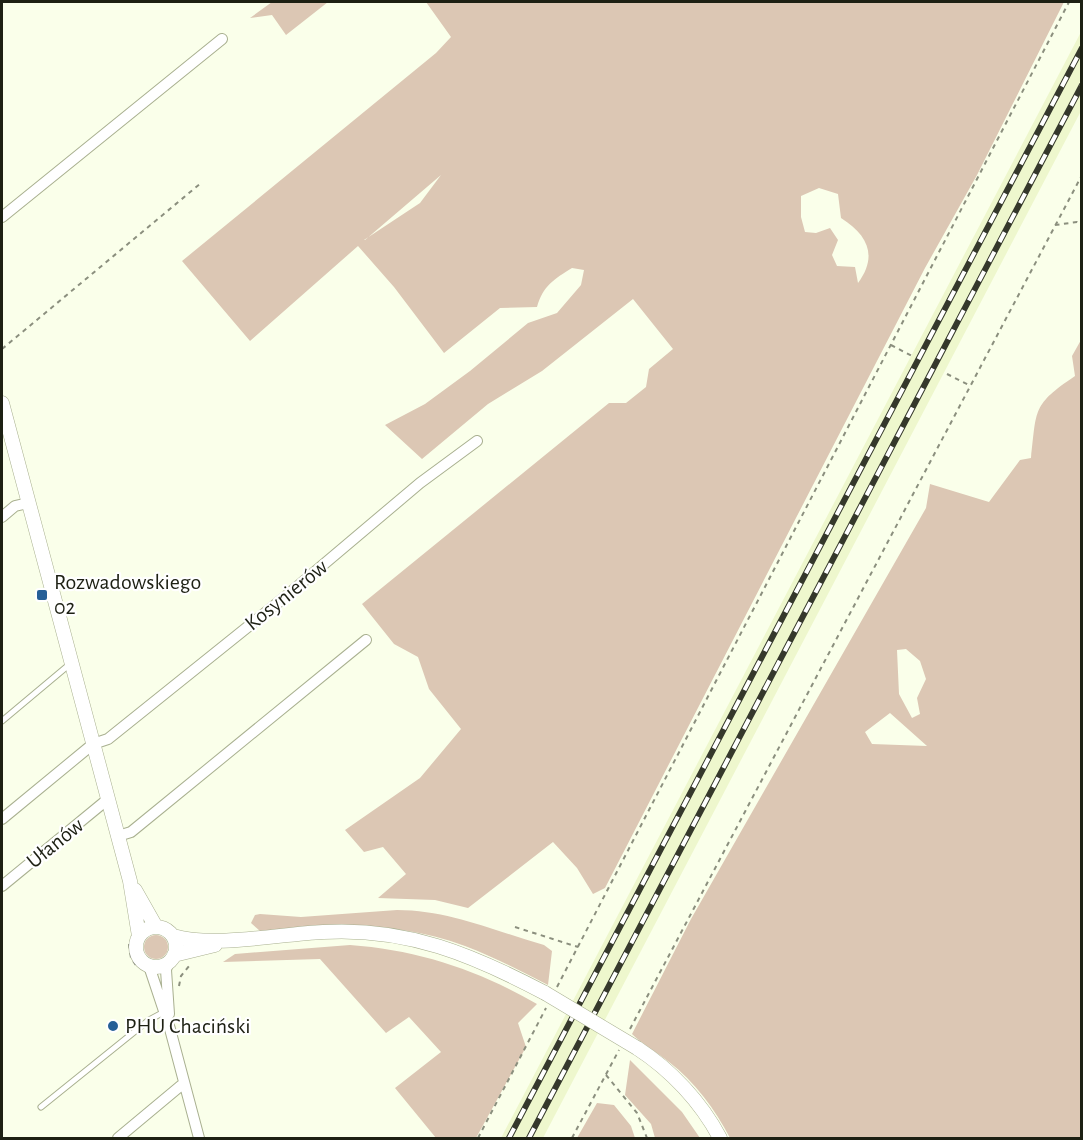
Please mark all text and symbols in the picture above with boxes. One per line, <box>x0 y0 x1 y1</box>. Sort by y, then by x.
street label: Kosynierów <box>241 555 332 635</box>
place label: Rozwadowskiego 02 <box>54 571 201 618</box>
marker: Rozwadowskiego 02 <box>35 588 49 602</box>
street label: Ułanów <box>22 814 88 872</box>
place label: PHU Chaciński <box>125 1015 251 1037</box>
marker: PHU Chaciński <box>106 1019 120 1033</box>

